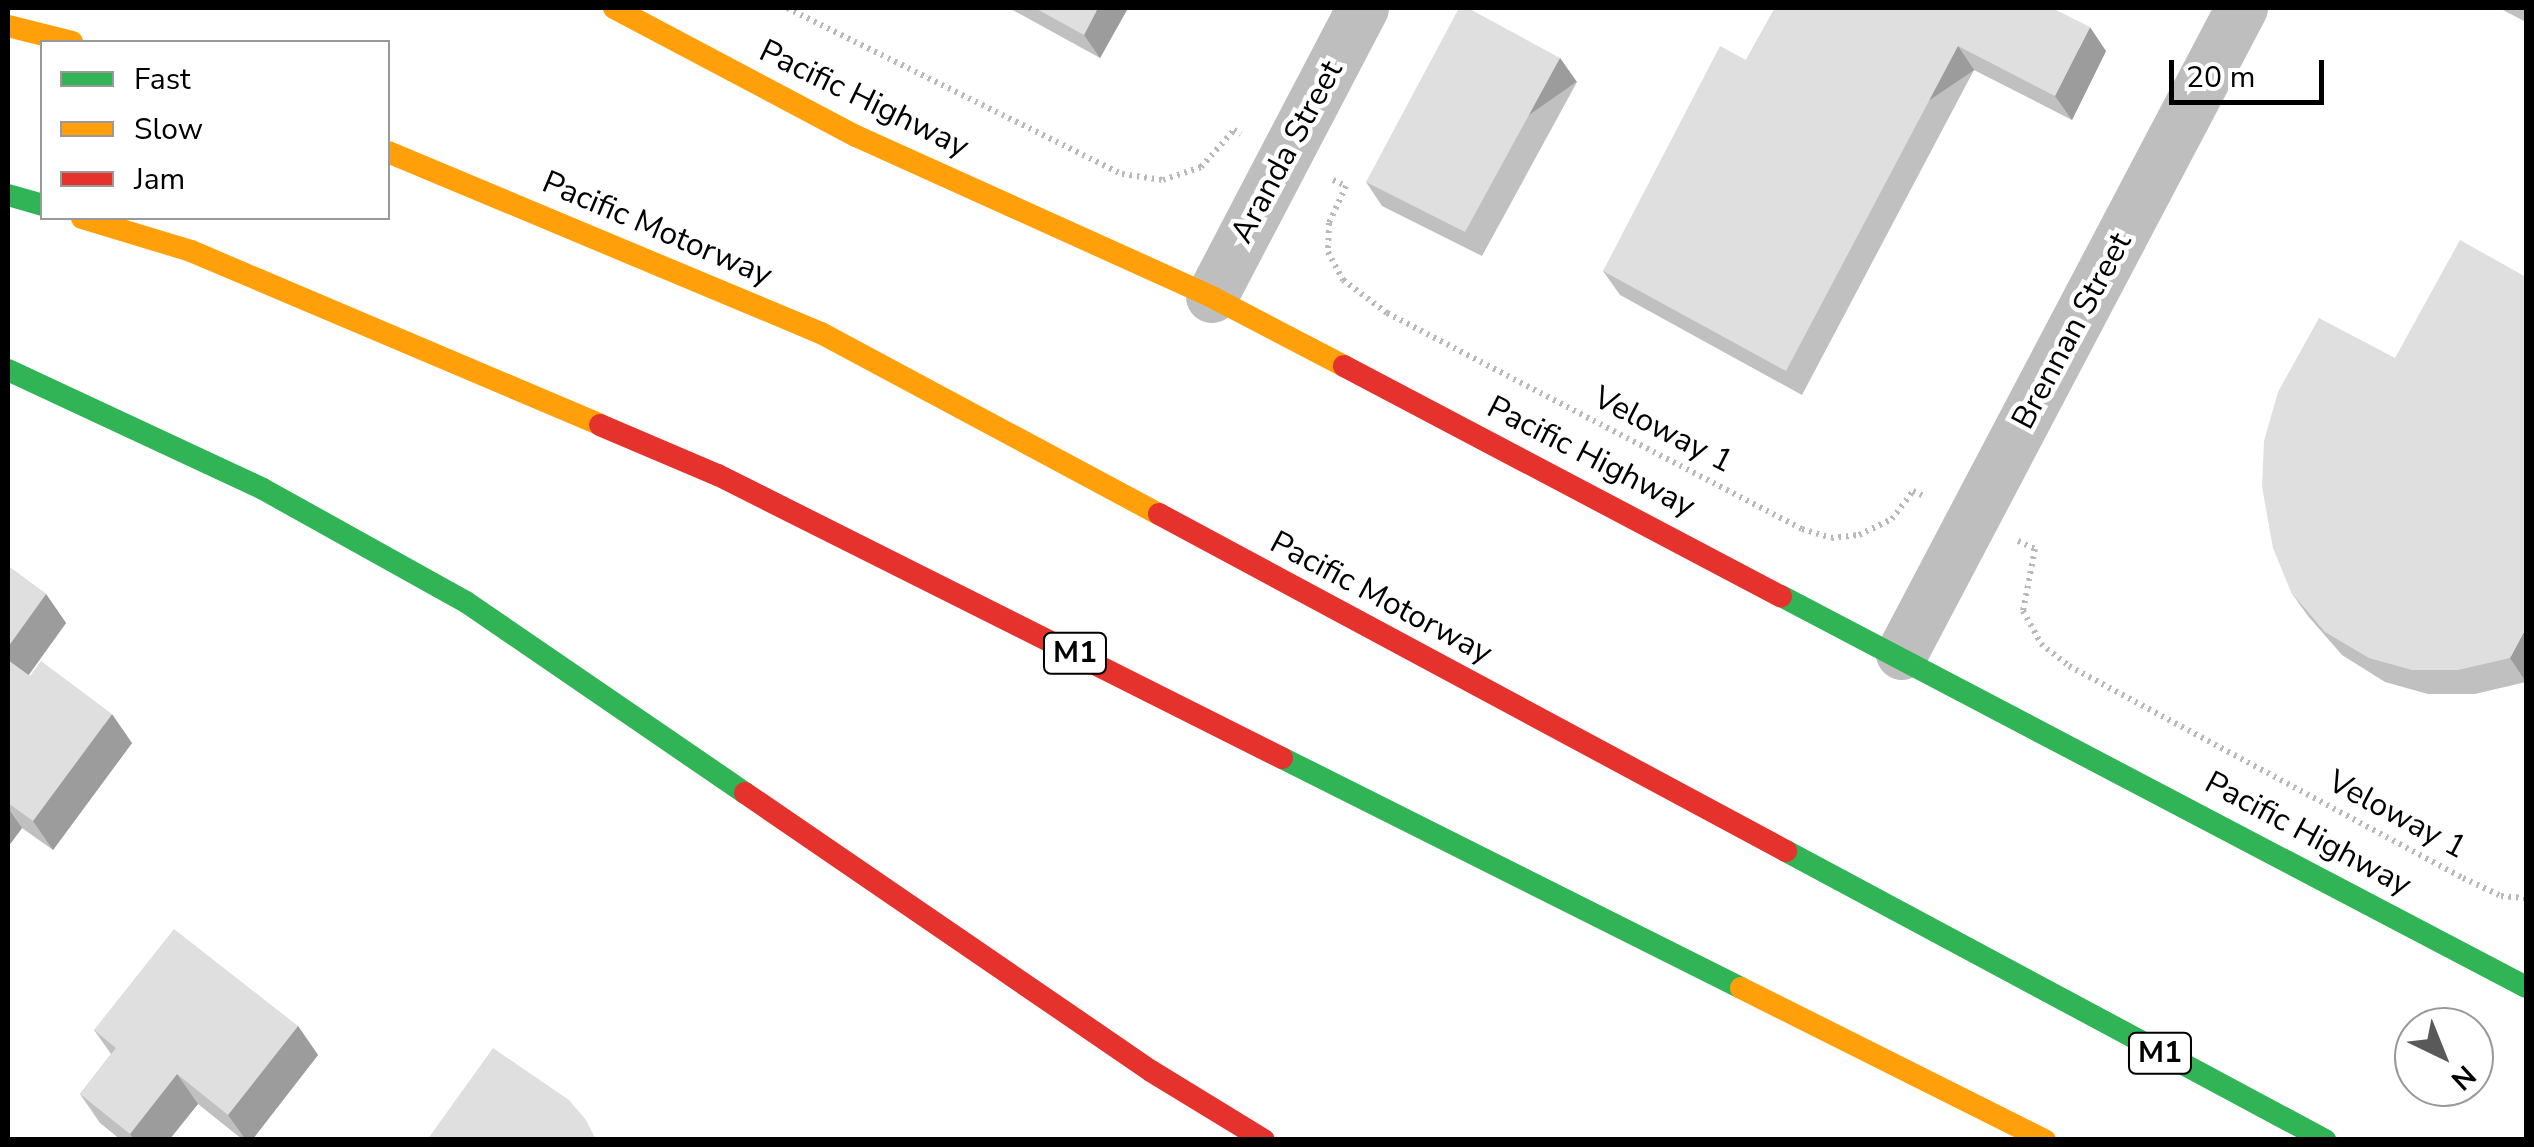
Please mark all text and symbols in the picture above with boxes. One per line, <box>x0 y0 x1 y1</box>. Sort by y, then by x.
street label: Pacific Highway <box>753 32 975 166</box>
legend <box>40 40 390 220</box>
scale bar <box>2174 40 2329 102</box>
street label: Aranda Street <box>1223 54 1351 250</box>
text: 20 m <box>2186 57 2255 98</box>
text: Fast <box>134 59 191 100</box>
text: Slow <box>134 109 203 150</box>
text: Jam <box>134 159 185 200</box>
street label: Pacific Motorway <box>536 163 778 295</box>
street label: Brennan Street <box>2004 226 2140 436</box>
street label: Veloway 1 <box>1587 379 1739 481</box>
street label: Pacific Highway <box>1481 388 1701 526</box>
street label: Pacific Motorway <box>1264 523 1498 673</box>
road number: M1 <box>1042 628 1108 678</box>
street label: Veloway 1 <box>2321 763 2473 867</box>
street label: Pacific Highway <box>2198 764 2418 904</box>
north arrow <box>2394 1007 2494 1107</box>
road number: M1 <box>2128 1028 2192 1078</box>
text: N <box>2442 1056 2484 1099</box>

